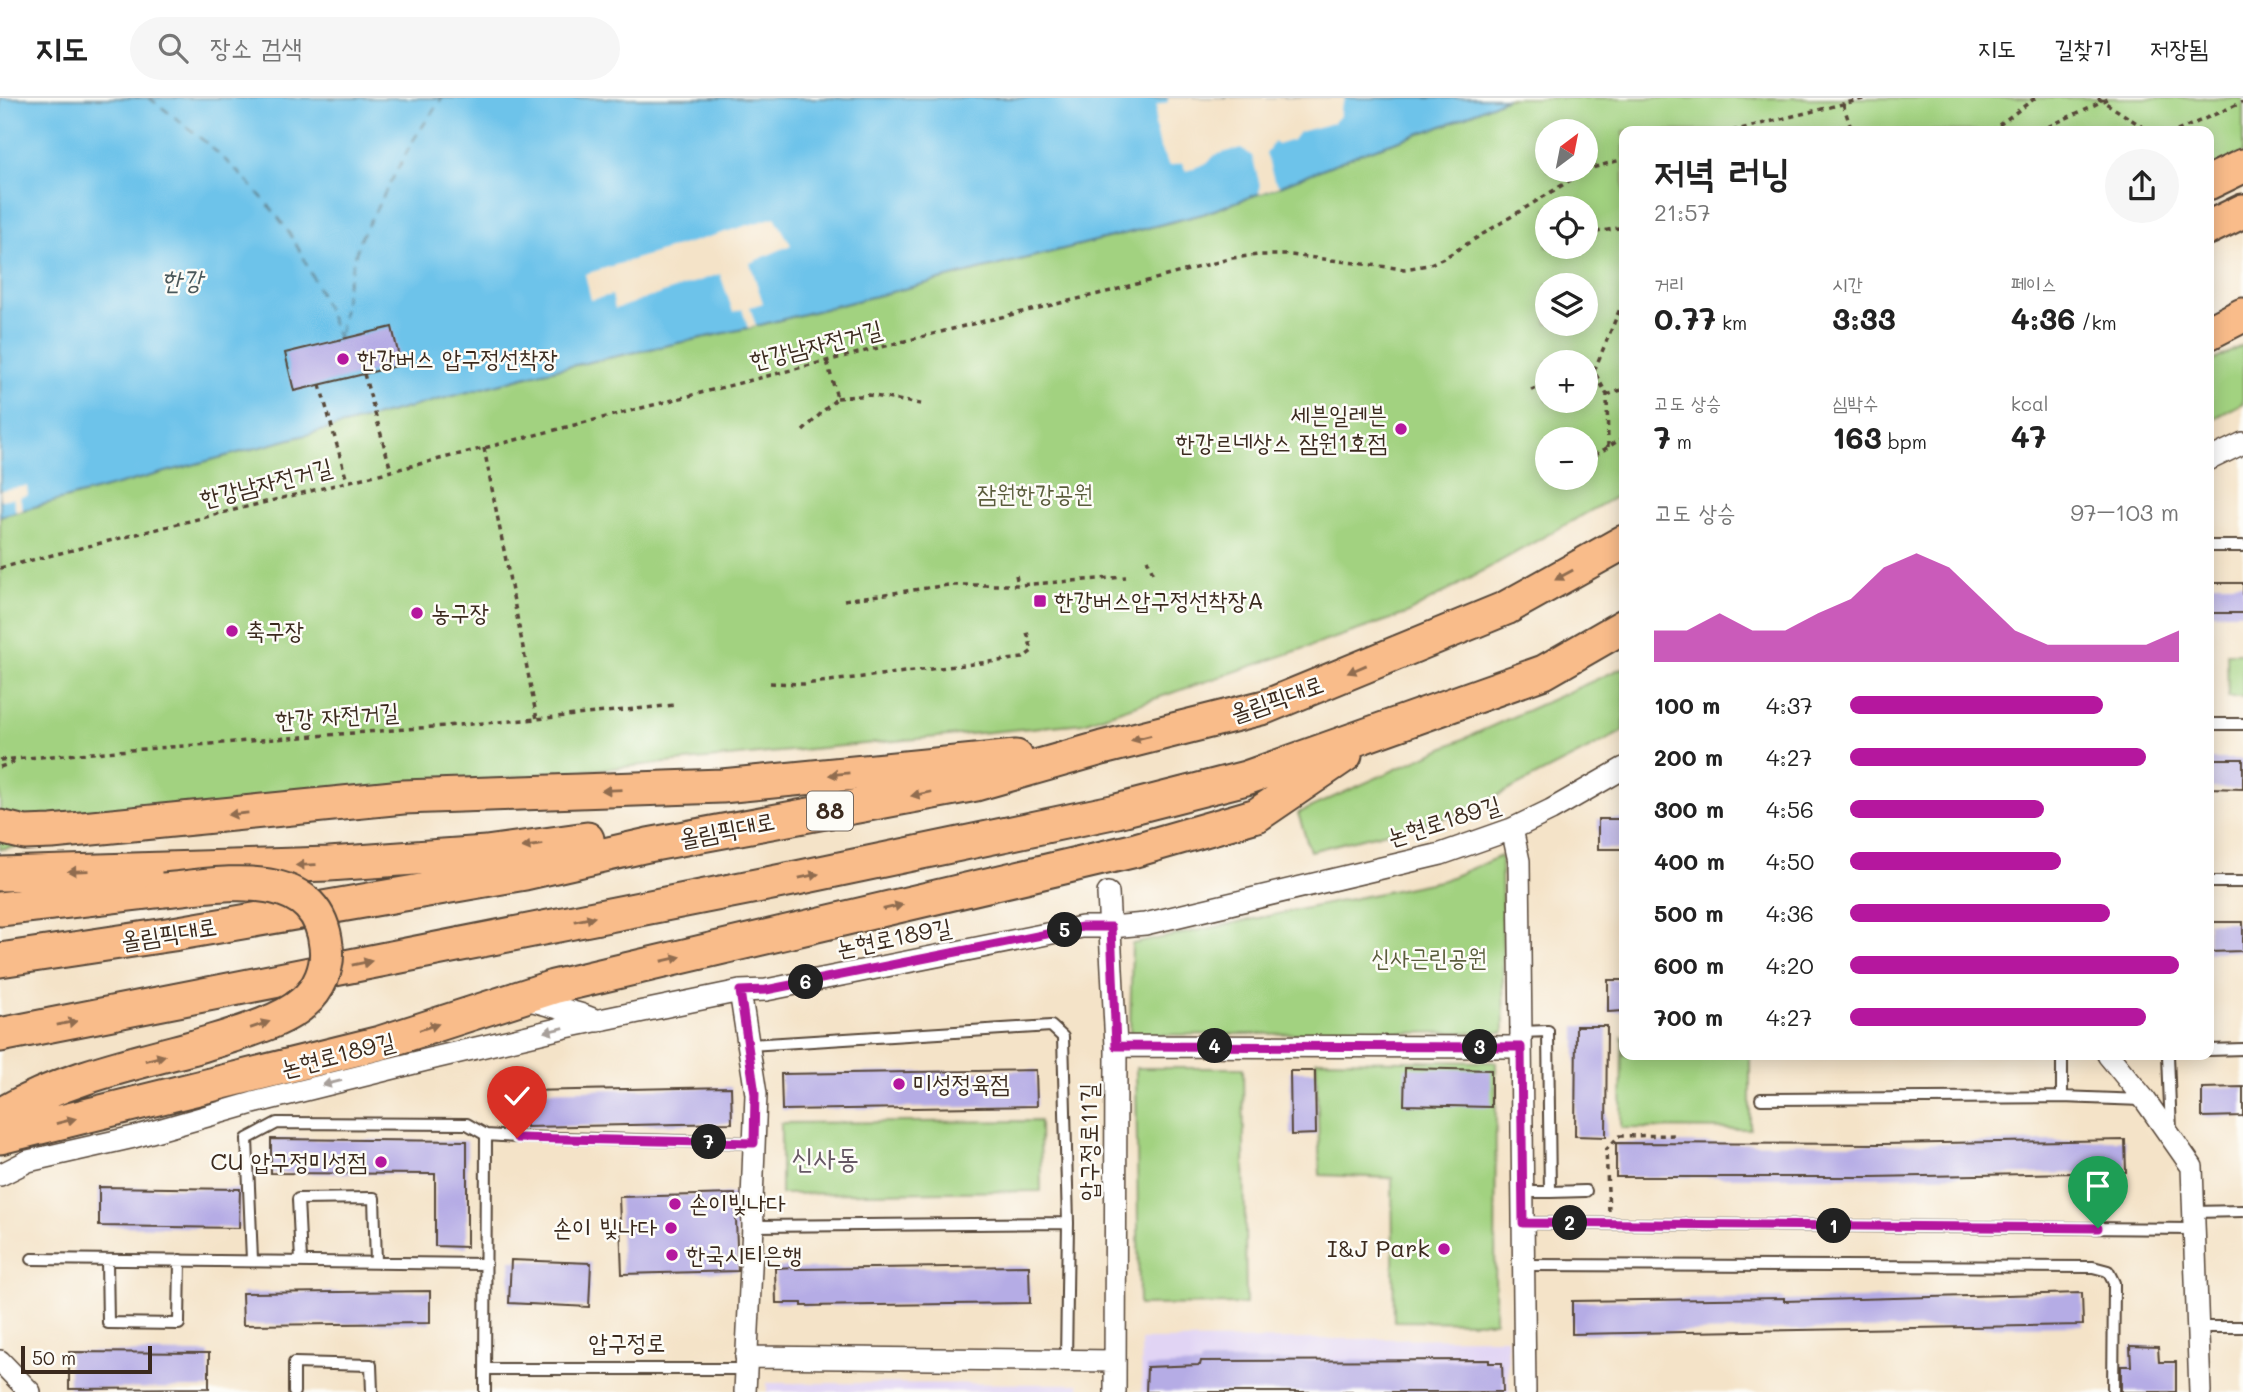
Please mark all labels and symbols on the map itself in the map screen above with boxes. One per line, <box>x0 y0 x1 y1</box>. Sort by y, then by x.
north arrow <box>1535 119 1598 182</box>
water label: 한강 <box>161 262 206 296</box>
street label: 한강남자전거길 <box>746 312 885 375</box>
place label: 한강버스 압구정선착장 <box>357 342 558 373</box>
marker: 한강버스 압구정선착장 <box>335 351 351 367</box>
place label: 세븐일레븐 한강르네상스 잠원1호점 <box>1175 398 1387 457</box>
marker: 세븐일레븐 한강르네상스 잠원1호점 <box>1393 421 1409 437</box>
street label: 한강남자전거길 <box>196 450 335 513</box>
park label: 잠원한강공원 <box>977 477 1093 508</box>
one-way arrow <box>1554 569 1574 581</box>
place label: 한강버스압구정선착장A <box>1054 584 1264 615</box>
marker: 한강버스압구정선착장A <box>1032 593 1048 609</box>
place label: 농구장 <box>431 596 489 627</box>
marker: 농구장 <box>409 605 425 621</box>
place label: 축구장 <box>246 614 304 645</box>
marker: 축구장 <box>224 623 240 639</box>
one-way arrow <box>1347 664 1368 675</box>
street label: 올림픽대로 <box>1226 667 1327 728</box>
street label: 한강 자전거길 <box>274 695 400 734</box>
one-way arrow <box>1130 733 1152 744</box>
one-way arrow <box>828 769 850 780</box>
one-way arrow <box>601 784 623 795</box>
street label: 논현로189길 <box>1383 788 1504 851</box>
one-way arrow <box>910 789 932 800</box>
road number: 88 <box>807 792 853 831</box>
street label: 올림픽대로 <box>676 804 777 853</box>
one-way arrow <box>227 808 249 819</box>
one-way arrow <box>521 841 543 852</box>
one-way arrow <box>294 859 316 870</box>
one-way arrow <box>67 866 89 877</box>
one-way arrow <box>798 870 820 881</box>
one-way arrow <box>882 901 904 912</box>
street label: 올림픽대로 <box>119 910 219 955</box>
street label: 논현로189길 <box>833 910 954 963</box>
pin: 5 <box>1048 912 1082 948</box>
one-way arrow <box>574 914 596 925</box>
park label: 신사근린공원 <box>1371 941 1487 972</box>
one-way arrow <box>660 953 682 964</box>
one-way arrow <box>351 958 373 969</box>
pin: 6 <box>788 964 824 1000</box>
one-way arrow <box>56 1017 78 1028</box>
one-way arrow <box>249 1019 270 1030</box>
one-way arrow <box>418 1022 439 1032</box>
street label: 논현로189길 <box>277 1024 398 1083</box>
one-way arrow <box>542 1024 564 1035</box>
pin: 4 <box>1198 1028 1232 1063</box>
pin: 3 <box>1462 1030 1498 1065</box>
one-way arrow <box>144 1052 166 1063</box>
pin <box>487 1066 547 1138</box>
place label: 미성정육점 <box>913 1067 1010 1098</box>
marker: 미성정육점 <box>891 1076 907 1092</box>
one-way arrow <box>321 1078 343 1089</box>
street label: 압구정로11길 <box>1072 1083 1103 1201</box>
one-way arrow <box>55 1115 77 1126</box>
pin: 7 <box>692 1124 726 1160</box>
district label: 신사동 <box>791 1139 859 1175</box>
place label: CU 압구정미성점 <box>210 1145 367 1176</box>
marker: CU 압구정미성점 <box>373 1154 389 1170</box>
pin <box>2068 1156 2128 1228</box>
place label: 손이빛나다 <box>689 1187 786 1218</box>
marker: 손이빛나다 <box>667 1196 683 1212</box>
pin: 2 <box>1552 1206 1588 1240</box>
pin: 1 <box>1816 1208 1852 1244</box>
place label: 손이 빛나다 <box>553 1211 658 1242</box>
marker: 손이 빛나다 <box>663 1220 679 1236</box>
place label: I&J Park <box>1327 1232 1430 1263</box>
place label: 한국시티은행 <box>686 1238 802 1269</box>
marker: I&J Park <box>1436 1241 1452 1257</box>
marker: 한국시티은행 <box>664 1247 680 1263</box>
street label: 압구정로 <box>588 1326 666 1357</box>
scale bar <box>21 1343 152 1375</box>

